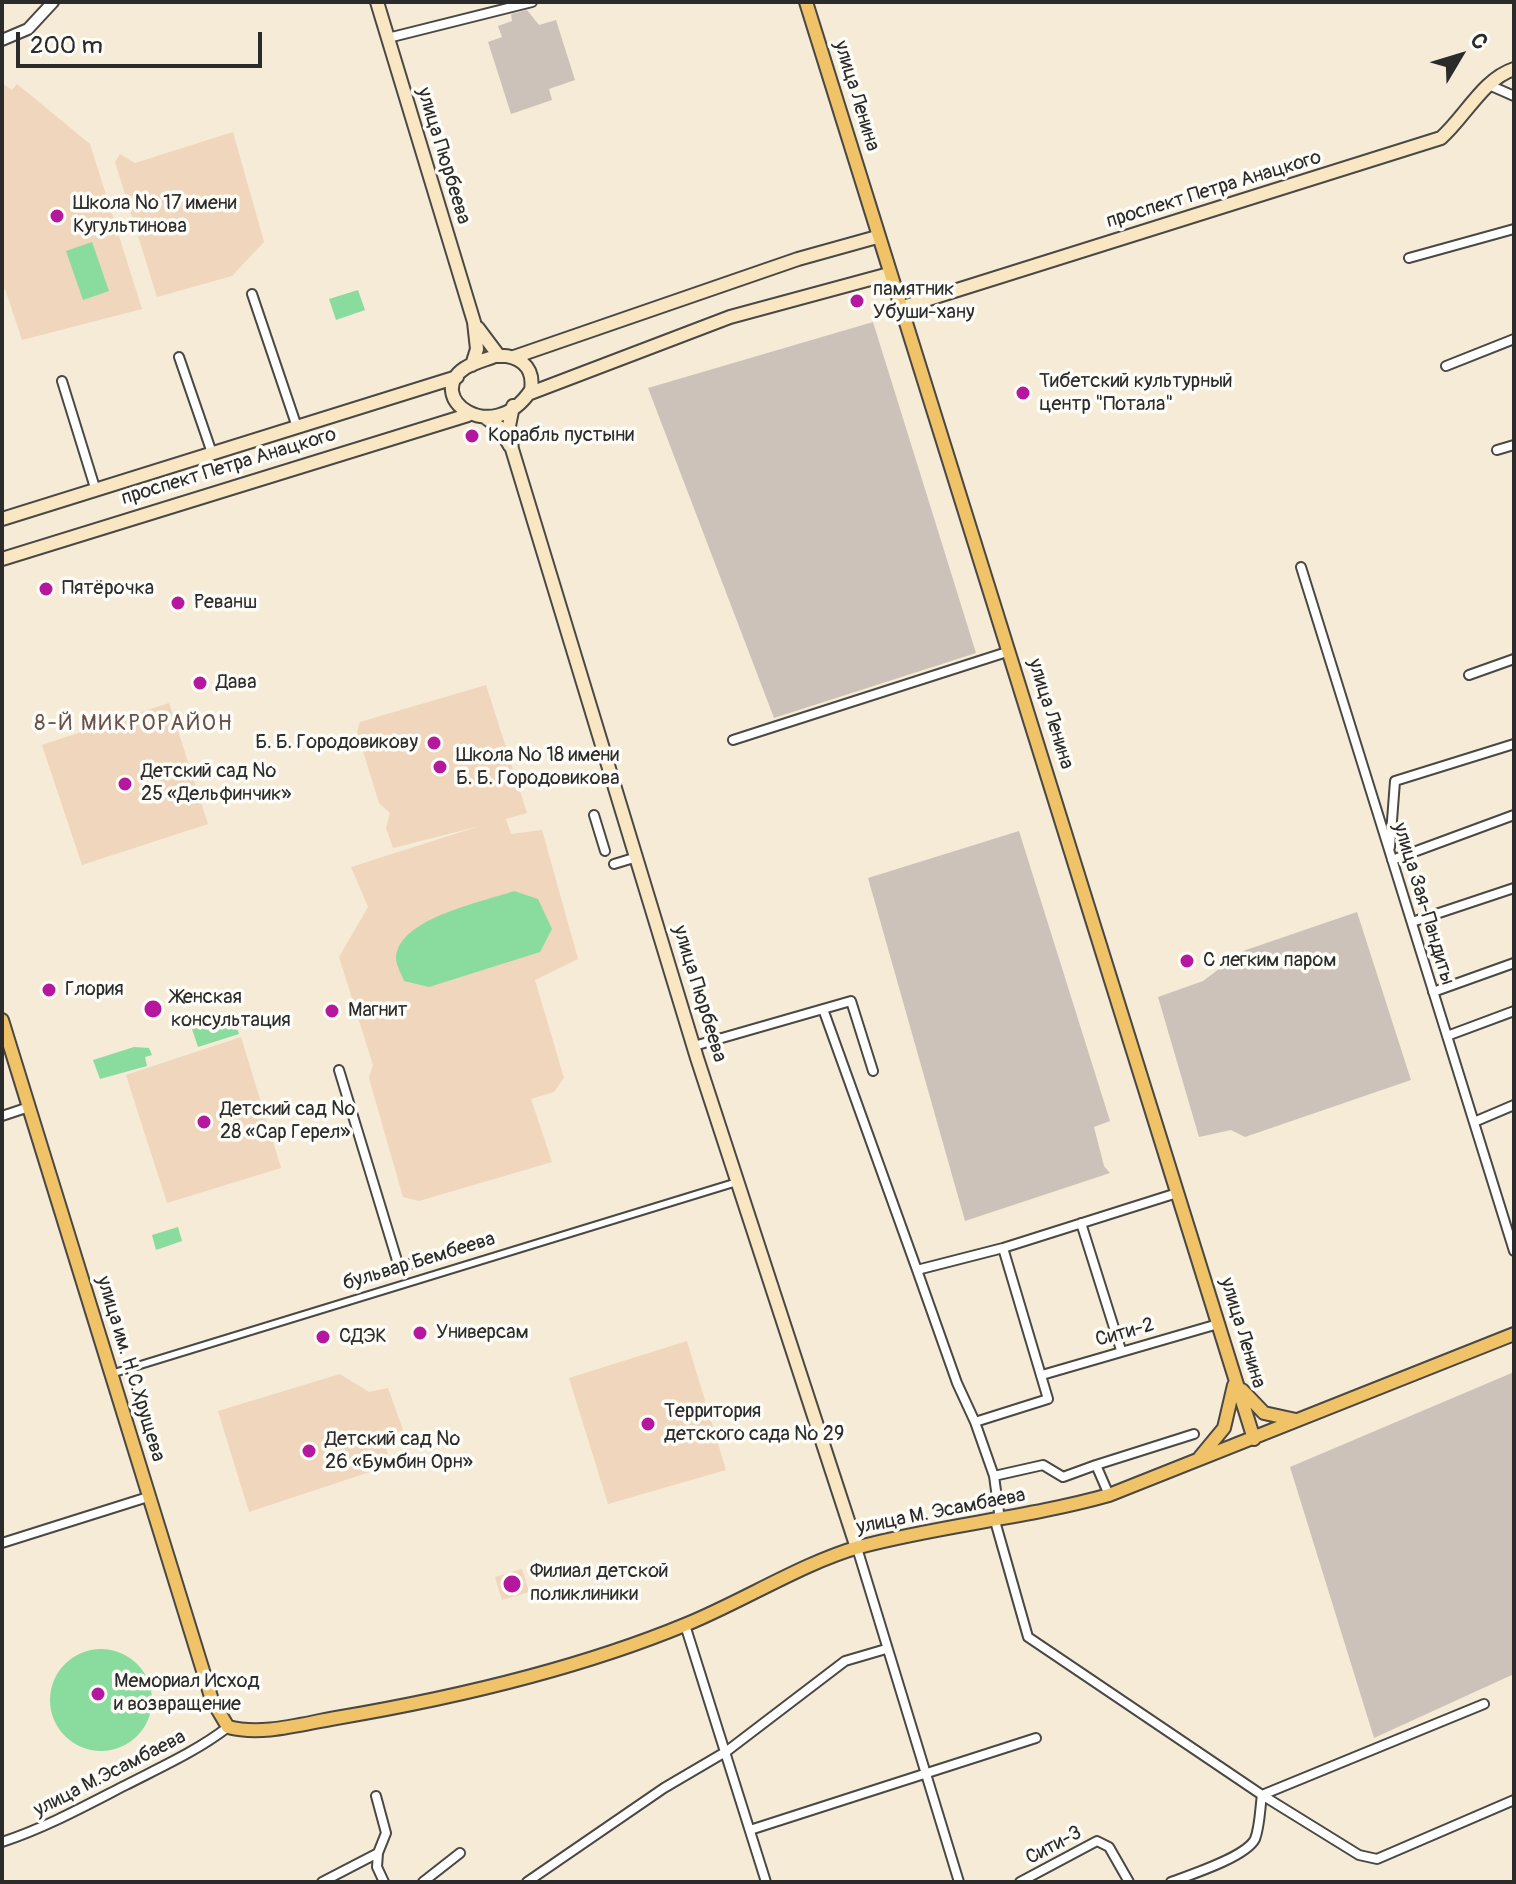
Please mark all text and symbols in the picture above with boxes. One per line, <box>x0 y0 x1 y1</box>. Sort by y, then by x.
scale bar <box>20 16 266 66</box>
north arrow <box>1420 16 1500 96</box>
text: С <box>1464 27 1494 55</box>
text: 200 m <box>30 31 103 60</box>
street label: улица Ленина <box>828 38 884 154</box>
street label: улица Пюрбеева <box>411 85 475 227</box>
street label: проспект Петра Анацкого <box>1104 146 1324 234</box>
place label: Школа № 17 имени Кугультинова <box>73 192 237 239</box>
marker: Школа № 17 имени Кугультинова <box>48 207 66 225</box>
place label: памятник Убуши-хану <box>873 278 974 325</box>
marker: памятник Убуши-хану <box>848 292 866 310</box>
place label: Тибетский культурный центр "Потала" <box>1039 370 1233 417</box>
marker: Тибетский культурный центр "Потала" <box>1014 384 1032 402</box>
street label: проспект Петра Анацкого <box>119 423 339 511</box>
place label: Корабль пустыни <box>488 424 634 448</box>
marker: Корабль пустыни <box>463 427 481 445</box>
place label: Пятёрочка <box>62 577 154 601</box>
marker: Пятёрочка <box>37 580 55 598</box>
place label: Реванш <box>194 591 257 615</box>
marker: Реванш <box>169 594 187 612</box>
street label: улица Ленина <box>1022 656 1078 772</box>
place label: Дава <box>216 671 256 695</box>
marker: Дава <box>191 674 209 692</box>
district label: 8-Й МИКРОРАЙОН <box>34 711 234 737</box>
place label: Б. Б. Городовикову <box>255 731 418 755</box>
marker: Б. Б. Городовикову <box>425 734 443 752</box>
place label: Школа № 18 имени Б. Б. Городовикова <box>456 744 620 791</box>
marker: Школа № 18 имени Б. Б. Городовикова <box>431 758 449 776</box>
place label: Детский сад № 25 «Дельфинчик» <box>141 760 291 807</box>
marker: Детский сад № 25 «Дельфинчик» <box>116 775 134 793</box>
street label: улица Зая-Пандиты <box>1387 820 1459 988</box>
street label: улица Пюрбеева <box>667 923 731 1065</box>
place label: С легким паром <box>1203 949 1336 973</box>
marker: С легким паром <box>1178 952 1196 970</box>
place label: Глория <box>65 978 124 1002</box>
marker: Глория <box>40 981 58 999</box>
place label: Женская консультация <box>171 986 291 1033</box>
marker: Женская консультация <box>142 998 164 1020</box>
place label: Магнит <box>348 999 407 1023</box>
marker: Магнит <box>323 1002 341 1020</box>
place label: Детский сад № 28 «Сар Герел» <box>220 1098 355 1145</box>
marker: Детский сад № 28 «Сар Герел» <box>195 1113 213 1131</box>
street label: бульвар Бембеева <box>340 1227 498 1297</box>
street label: улица им. Н.С.Хрущева <box>90 1273 170 1465</box>
street label: улица Ленина <box>1214 1275 1270 1391</box>
street label: Сити-2 <box>1093 1313 1157 1353</box>
place label: Универсам <box>436 1321 529 1345</box>
marker: Универсам <box>411 1324 429 1342</box>
place label: СДЭК <box>339 1325 387 1349</box>
marker: СДЭК <box>314 1328 332 1346</box>
place label: Территория детского сада № 29 <box>664 1400 844 1447</box>
marker: Территория детского сада № 29 <box>639 1415 657 1433</box>
place label: Детский сад № 26 «Бумбин Орн» <box>325 1428 473 1475</box>
marker: Детский сад № 26 «Бумбин Орн» <box>300 1442 318 1460</box>
street label: улица М. Эсамбаева <box>854 1484 1028 1540</box>
place label: Филиал детской поликлиники <box>530 1560 669 1607</box>
marker: Филиал детской поликлиники <box>501 1573 523 1595</box>
place label: Мемориал Исход и возвращение <box>114 1670 260 1717</box>
marker: Мемориал Исход и возвращение <box>89 1685 107 1703</box>
street label: улица М.Эсамбаева <box>30 1725 190 1823</box>
street label: Сити-3 <box>1022 1821 1086 1871</box>

